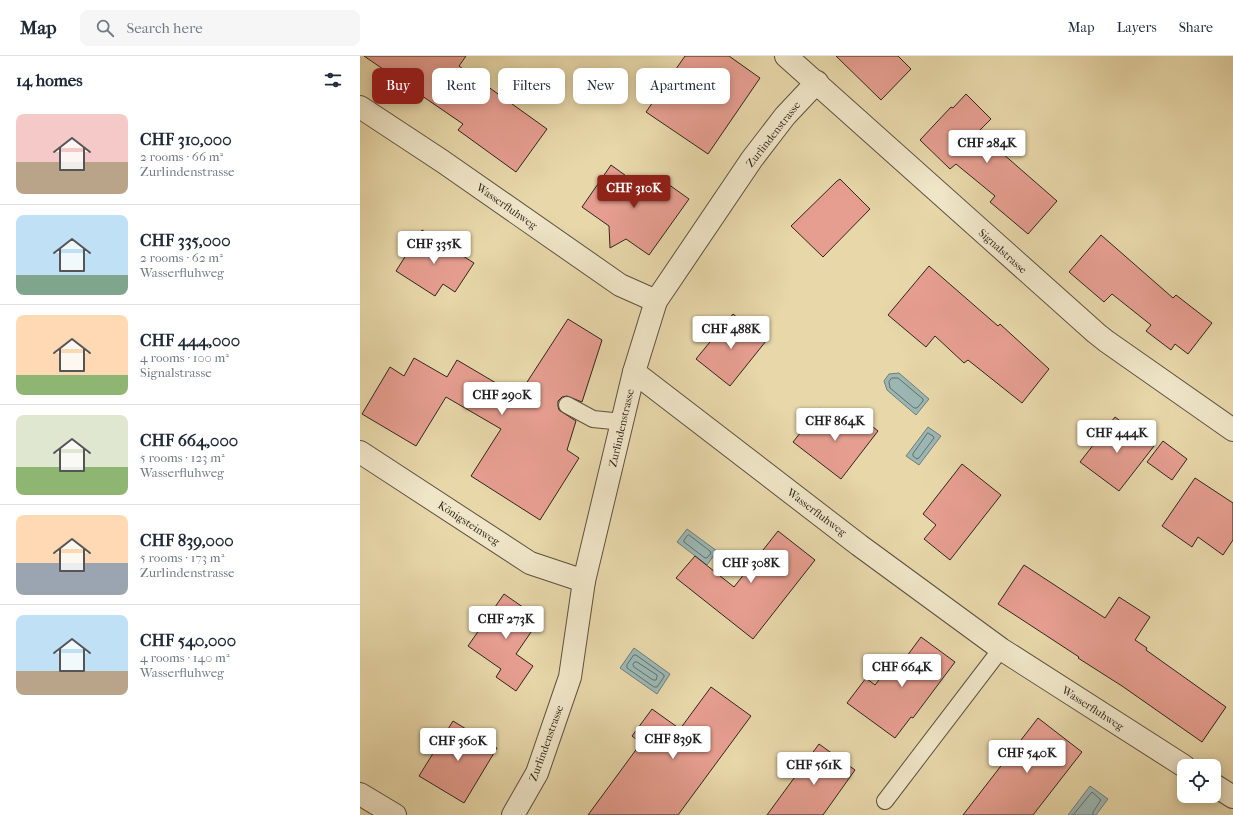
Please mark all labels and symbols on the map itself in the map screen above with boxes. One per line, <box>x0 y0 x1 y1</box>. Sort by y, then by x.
street label: Zurlindenstrasse <box>744 98 803 170</box>
pin: CHF 284K <box>946 130 1028 164</box>
pin: CHF 310K <box>593 175 675 209</box>
street label: Wasserfluhweg <box>473 180 540 232</box>
street label: Signalstrasse <box>976 226 1030 277</box>
pin: CHF 335K <box>393 231 475 265</box>
pin: CHF 488K <box>690 316 772 350</box>
pin: CHF 290K <box>461 382 543 416</box>
street label: Zurlindenstrasse <box>606 387 637 469</box>
pin: CHF 864K <box>794 408 876 442</box>
pin: CHF 444K <box>1076 420 1158 454</box>
street label: Wasserfluhweg <box>784 485 849 539</box>
street label: Königsteinweg <box>435 499 502 548</box>
pin: CHF 308K <box>710 550 792 584</box>
pin: CHF 273K <box>465 606 547 640</box>
pin: CHF 664K <box>861 654 943 688</box>
street label: Wasserfluhweg <box>1059 683 1126 733</box>
street label: Zurlindenstrasse <box>527 703 566 783</box>
pin: CHF 839K <box>632 726 714 760</box>
pin: CHF 360K <box>417 728 499 762</box>
pin: CHF 540K <box>986 740 1068 774</box>
pin: CHF 561K <box>773 752 855 786</box>

